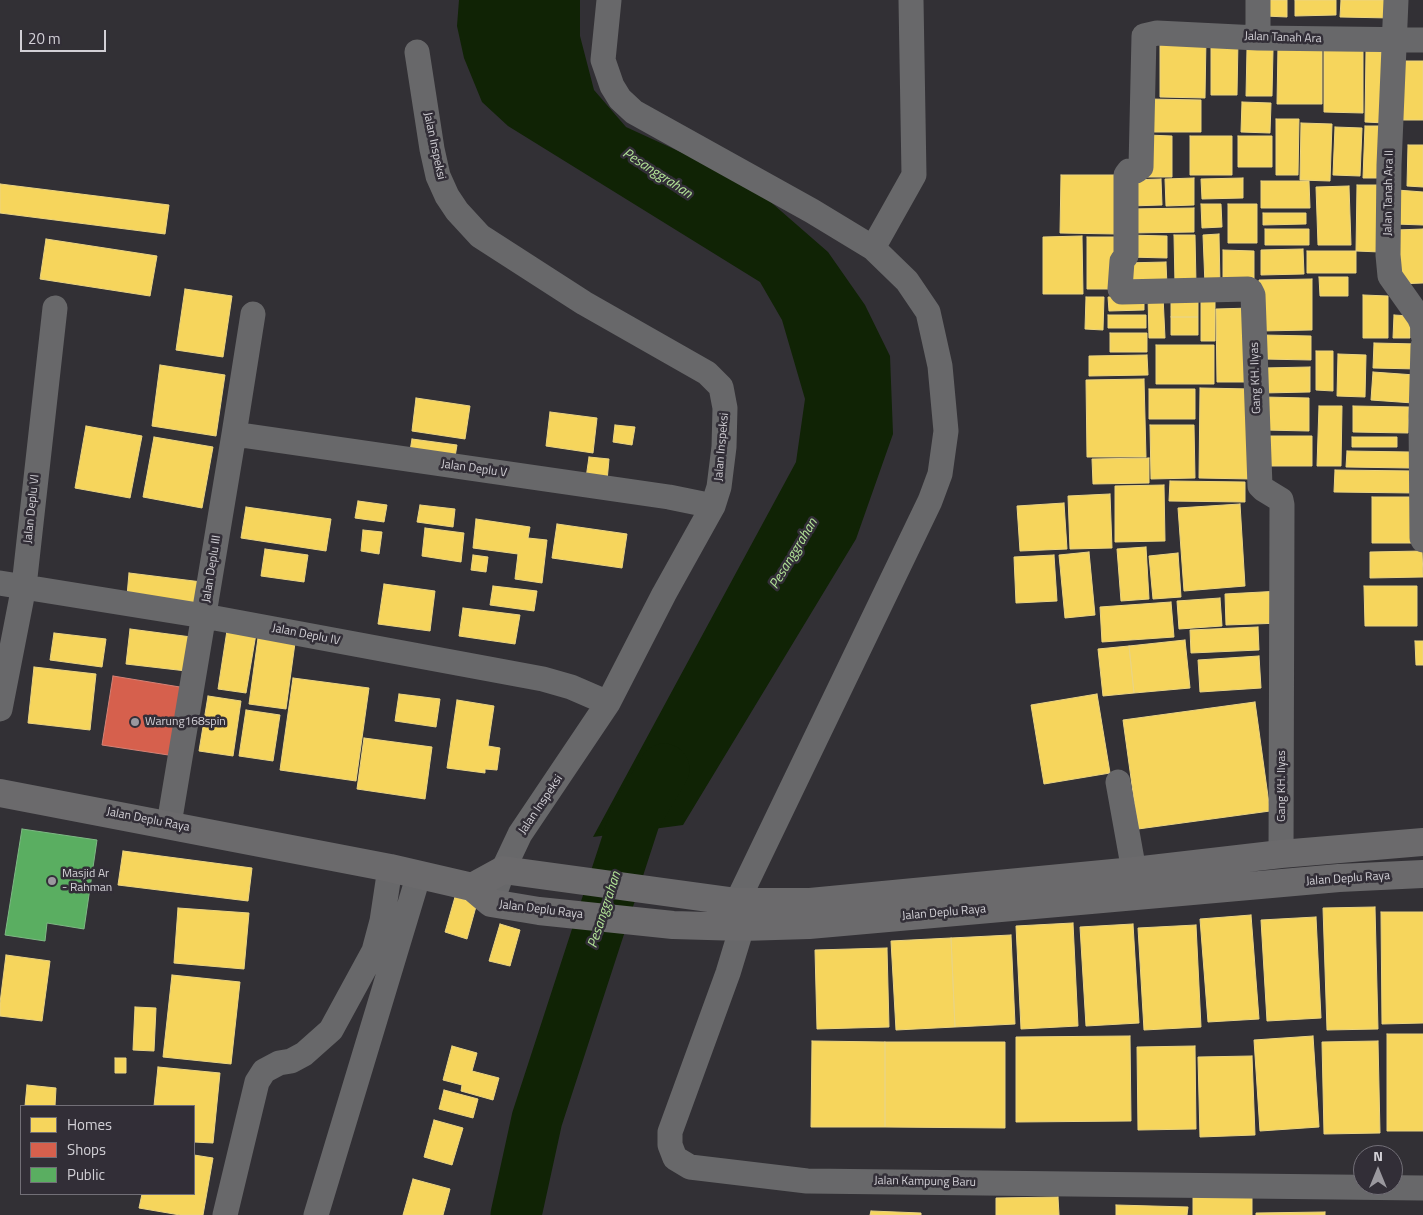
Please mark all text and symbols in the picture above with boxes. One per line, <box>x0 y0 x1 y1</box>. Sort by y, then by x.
scale bar <box>22 20 109 52</box>
text: 20 m <box>28 27 61 50</box>
street label: Jalan Tanah Ara <box>1244 29 1322 47</box>
street label: Jalan Inspeksi <box>420 111 448 181</box>
water label: Pesanggrahan <box>619 145 695 203</box>
street label: Jalan Tanah Ara II <box>1381 150 1397 236</box>
street label: Gang KH. Ilyas <box>1248 342 1264 414</box>
street label: Jalan Inspeksi <box>712 412 732 482</box>
street label: Jalan Deplu V <box>440 457 508 481</box>
street label: Jalan Deplu VI <box>21 474 43 544</box>
water label: Pesanggrahan <box>766 516 822 592</box>
street label: Jalan Deplu III <box>200 534 224 604</box>
street label: Jalan Deplu IV <box>271 621 341 649</box>
place label: Warung168spin <box>145 715 226 729</box>
marker: Warung168spin <box>129 716 141 728</box>
street label: Gang KH. Ilyas <box>1275 750 1289 822</box>
street label: Jalan Inspeksi <box>516 773 566 837</box>
street label: Jalan Deplu Raya <box>105 805 191 835</box>
place label: Masjid Ar - Rahman <box>62 867 112 895</box>
street label: Jalan Deplu Raya <box>1305 869 1391 889</box>
water label: Pesanggrahan <box>585 870 625 950</box>
marker: Masjid Ar - Rahman <box>46 875 58 887</box>
street label: Jalan Deplu Raya <box>498 898 584 922</box>
street label: Jalan Deplu Raya <box>901 902 987 924</box>
legend <box>20 1105 195 1195</box>
text: Homes <box>67 1113 112 1136</box>
text: Shops <box>67 1138 106 1161</box>
north arrow <box>1353 1145 1403 1195</box>
text: N <box>1373 1145 1383 1166</box>
text: Public <box>67 1163 105 1186</box>
street label: Jalan Kampung Baru <box>874 1174 976 1190</box>

